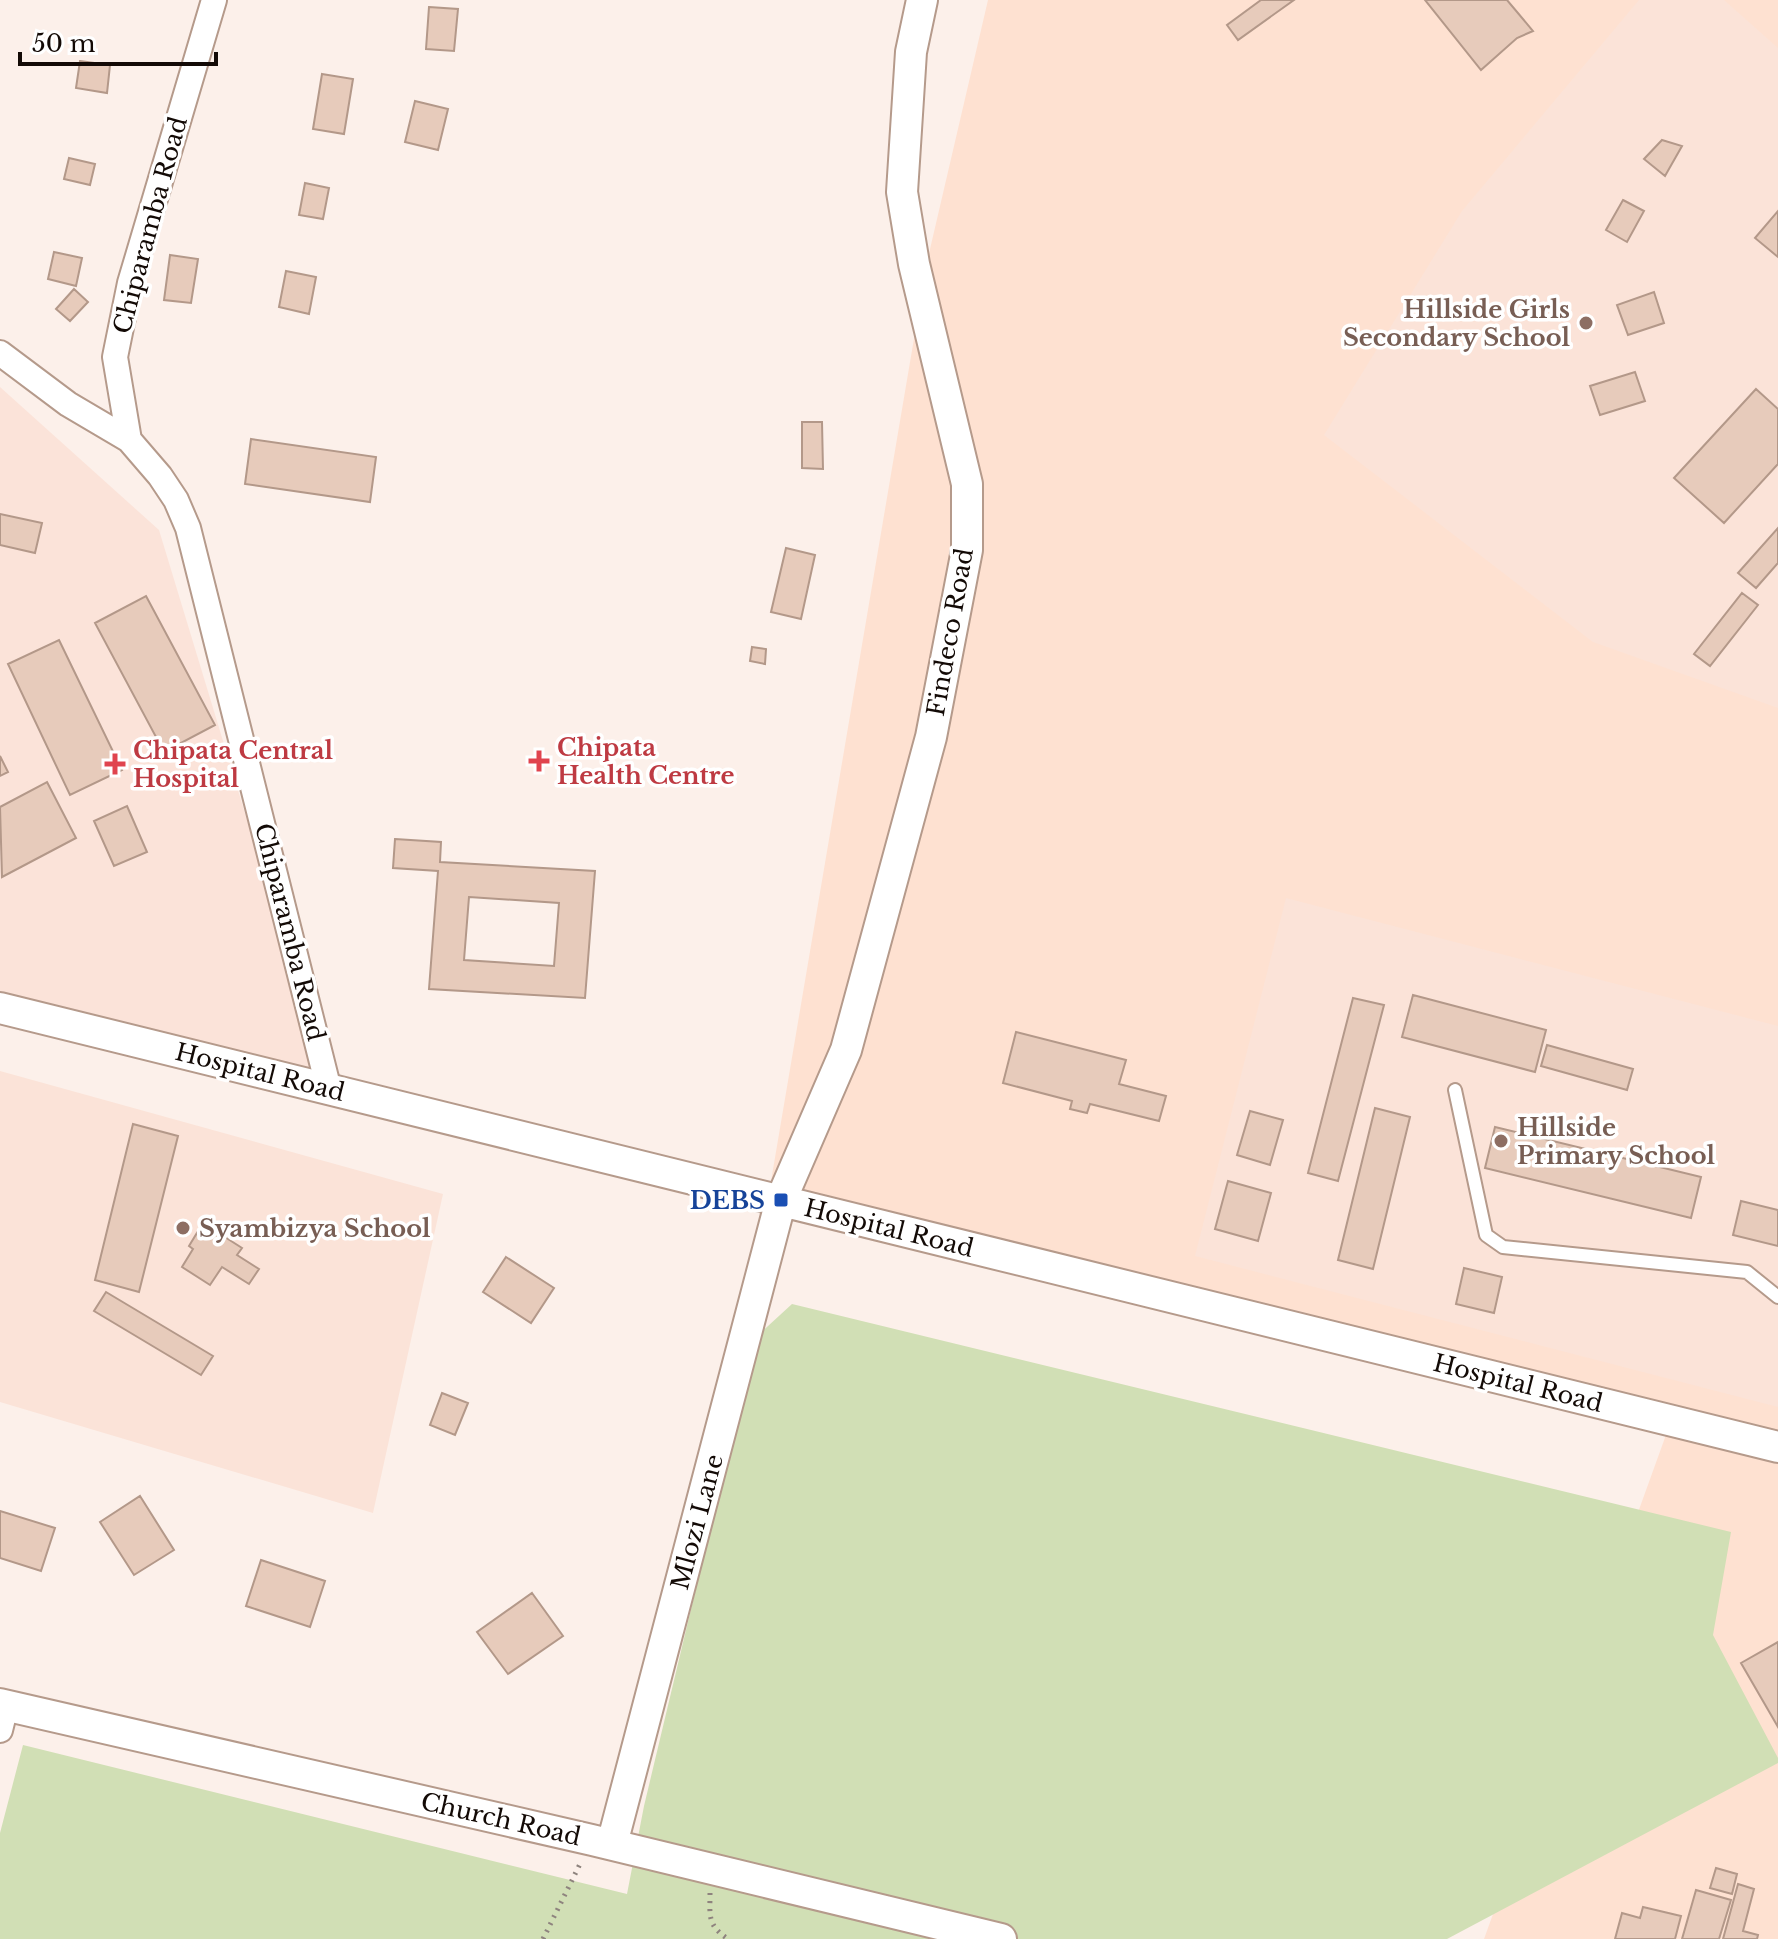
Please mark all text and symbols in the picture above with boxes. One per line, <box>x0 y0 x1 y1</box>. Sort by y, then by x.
scale bar <box>20 16 216 66</box>
text: 50 m <box>32 29 96 58</box>
street label: Chiparamba Road <box>107 113 193 337</box>
place label: Hillside Girls Secondary School <box>1343 295 1570 352</box>
marker: Hillside Girls Secondary School <box>1577 314 1595 332</box>
street label: Findeco Road <box>921 546 979 718</box>
place label: Chipata Health Centre <box>557 733 734 790</box>
place label: Chipata Central Hospital <box>133 736 334 793</box>
marker: Chipata Health Centre <box>528 750 550 772</box>
marker: Chipata Central Hospital <box>104 753 126 775</box>
street label: Chiparamba Road <box>249 820 331 1044</box>
street label: Hospital Road <box>172 1037 348 1107</box>
place label: Hillside Primary School <box>1517 1113 1716 1170</box>
marker: Hillside Primary School <box>1492 1132 1510 1150</box>
place label: DEBS <box>690 1186 765 1215</box>
marker: DEBS <box>772 1191 790 1209</box>
street label: Hospital Road <box>801 1193 977 1263</box>
place label: Syambizya School <box>199 1214 431 1243</box>
marker: Syambizya School <box>174 1219 192 1237</box>
street label: Hospital Road <box>1430 1348 1606 1418</box>
street label: Mlozi Lane <box>665 1451 729 1593</box>
street label: Church Road <box>418 1787 584 1851</box>

